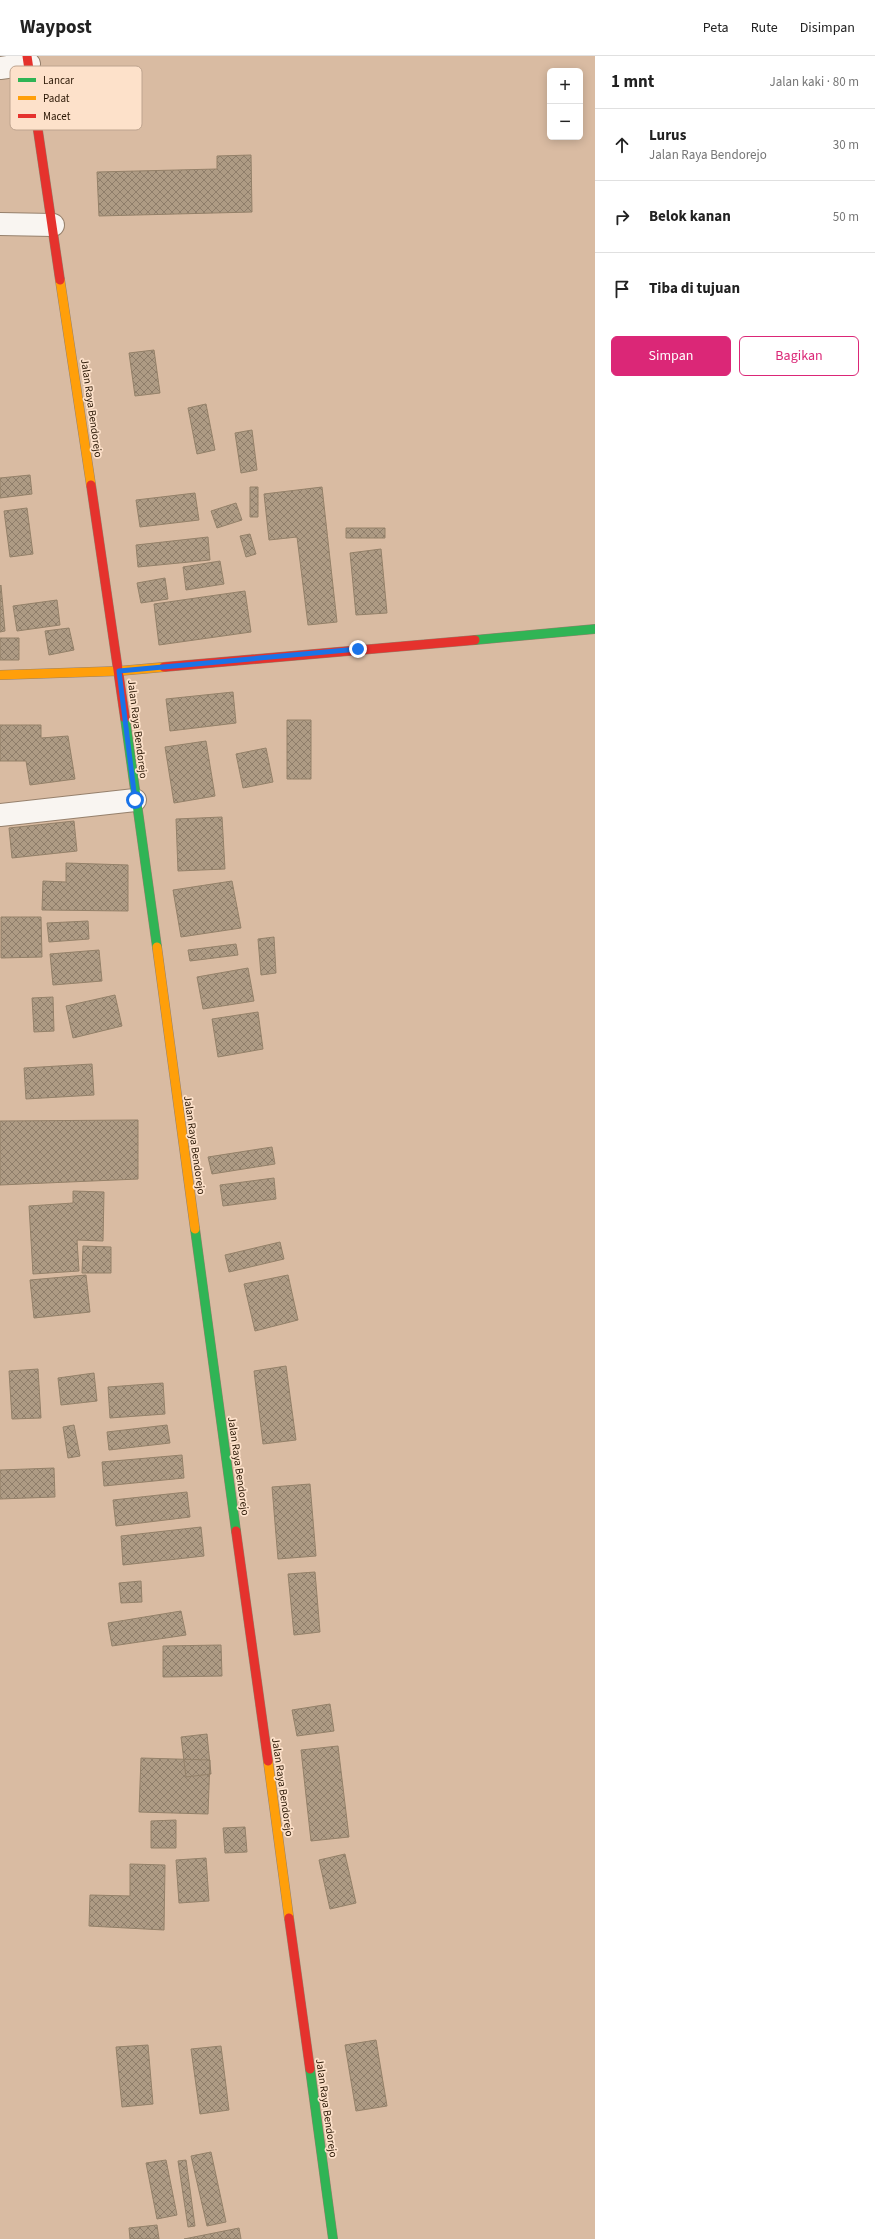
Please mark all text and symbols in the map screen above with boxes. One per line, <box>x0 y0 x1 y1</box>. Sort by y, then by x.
text: Waypost <box>20 14 92 41</box>
text: Peta <box>703 18 729 38</box>
text: Rute <box>751 18 778 38</box>
text: Disimpan <box>800 18 855 38</box>
legend <box>10 66 142 130</box>
map controls <box>547 68 583 140</box>
button: + <box>547 68 583 104</box>
text: 1 mnt <box>611 70 654 94</box>
text: Lancar <box>43 73 74 88</box>
text: Jalan kaki · 80 m <box>769 73 859 91</box>
text: Padat <box>43 91 70 106</box>
button: − <box>547 104 583 140</box>
text: Macet <box>43 109 71 124</box>
text: Lurus <box>649 125 686 146</box>
icon: ahead <box>611 134 633 156</box>
text: 30 m <box>833 136 859 154</box>
text: Jalan Raya Bendorejo <box>649 146 767 164</box>
icon: right <box>611 206 633 228</box>
text: Belok kanan <box>649 206 731 227</box>
text: 50 m <box>833 208 859 226</box>
icon: arrive <box>611 278 633 300</box>
text: Tiba di tujuan <box>649 278 740 299</box>
button: Simpan <box>611 336 731 376</box>
button: Bagikan <box>739 336 859 376</box>
street label: Jalan Raya Bendorejo <box>77 358 106 458</box>
route end <box>349 640 367 658</box>
street label: Jalan Raya Bendorejo <box>124 679 151 779</box>
route start <box>126 791 144 809</box>
street label: Jalan Raya Bendorejo <box>180 1095 209 1195</box>
street label: Jalan Raya Bendorejo <box>224 1416 253 1516</box>
street label: Jalan Raya Bendorejo <box>268 1737 297 1837</box>
street label: Jalan Raya Bendorejo <box>312 2058 341 2158</box>

